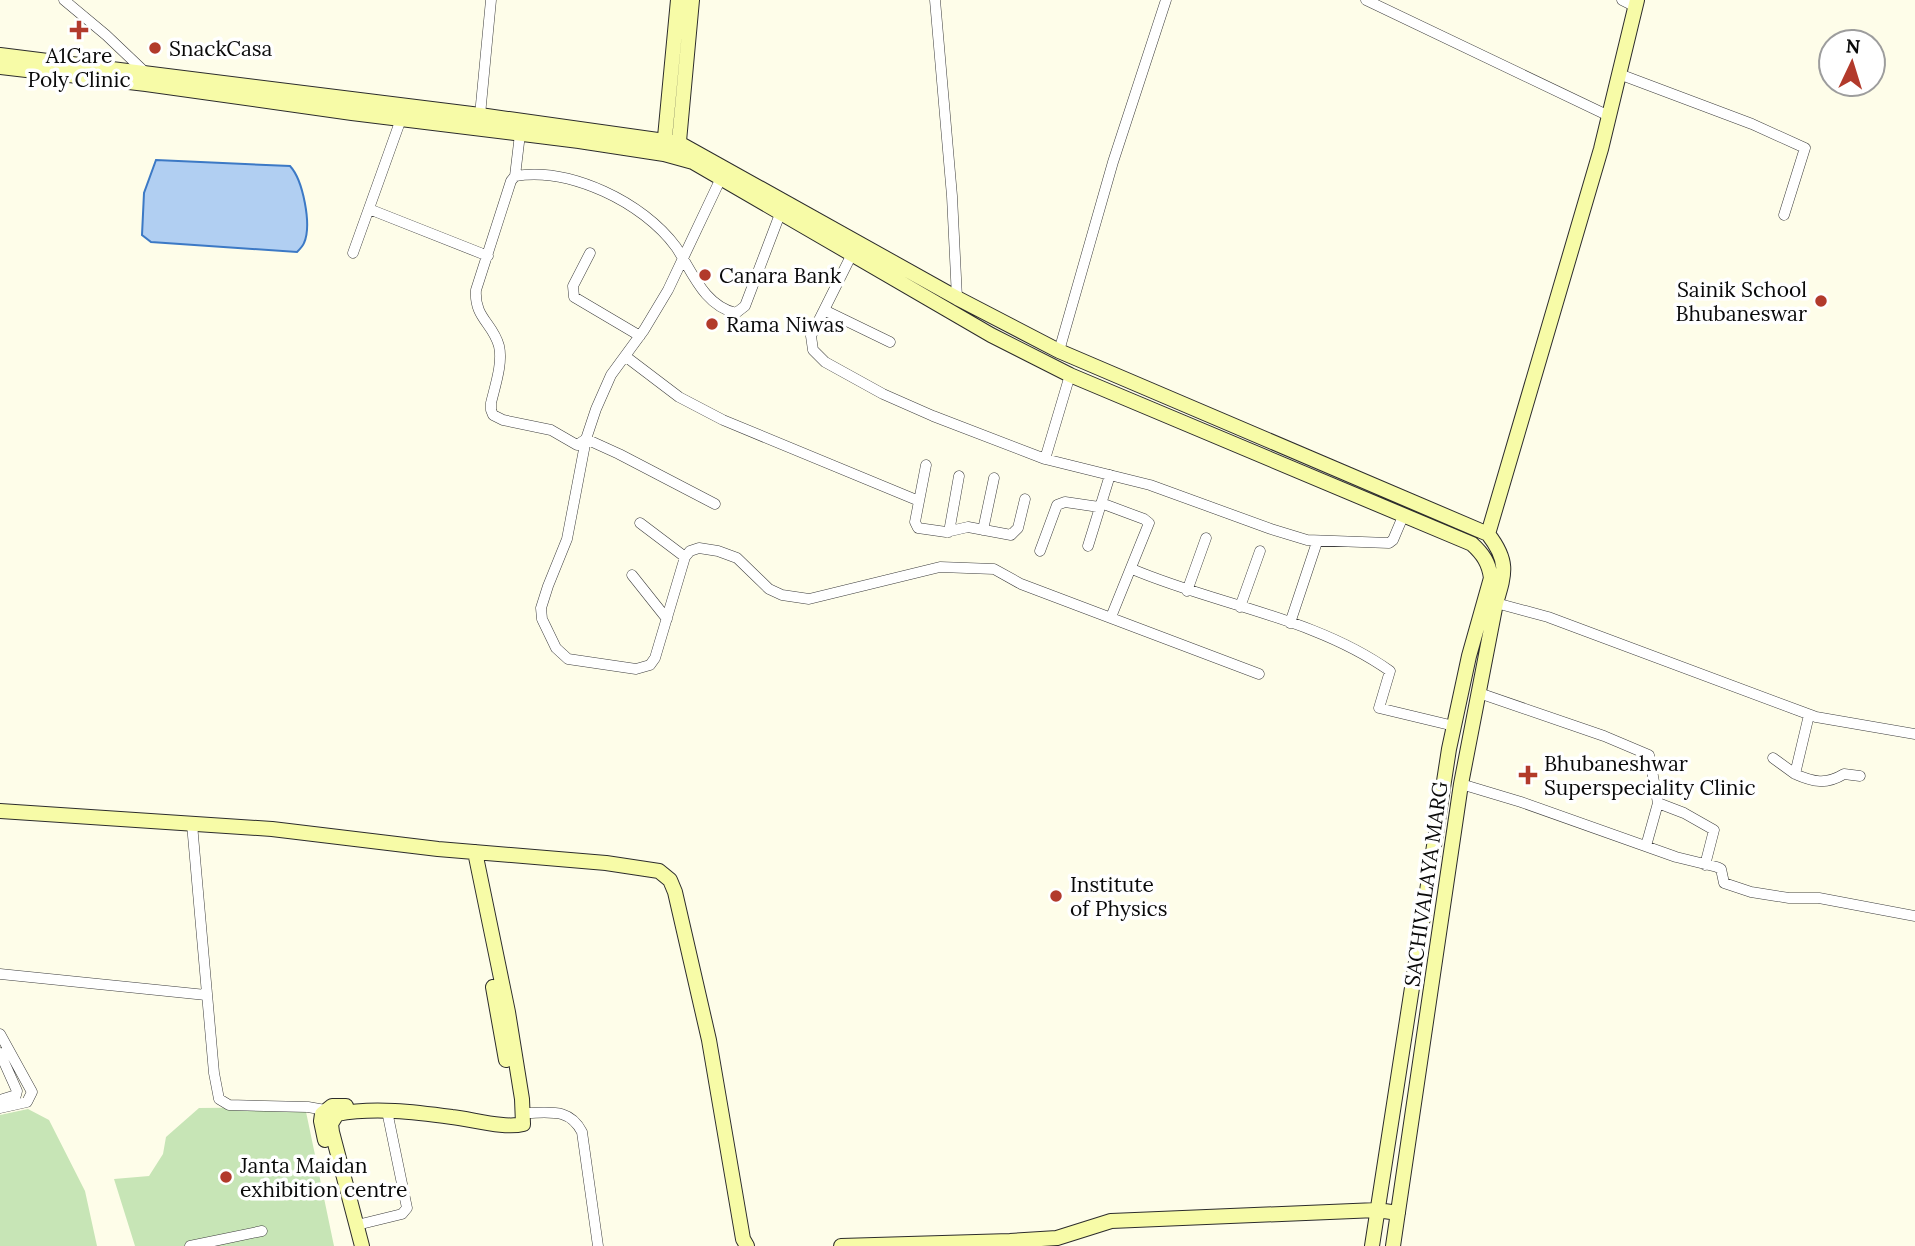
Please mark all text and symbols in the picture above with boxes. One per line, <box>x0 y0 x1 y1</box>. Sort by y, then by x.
marker: A1Care Poly Clinic <box>69 20 89 40</box>
north arrow <box>1817 28 1887 98</box>
text: N <box>1845 34 1862 59</box>
place label: SnackCasa <box>169 35 273 62</box>
marker: SnackCasa <box>147 40 163 56</box>
place label: A1Care Poly Clinic <box>27 42 131 93</box>
place label: Canara Bank <box>719 262 842 289</box>
marker: Canara Bank <box>697 267 713 283</box>
place label: Sainik School Bhubaneswar <box>1676 276 1807 327</box>
marker: Sainik School Bhubaneswar <box>1813 293 1829 309</box>
place label: Rama Niwas <box>726 311 844 338</box>
marker: Rama Niwas <box>704 316 720 332</box>
place label: Bhubaneshwar Superspeciality Clinic <box>1544 750 1756 801</box>
marker: Bhubaneshwar Superspeciality Clinic <box>1518 765 1538 785</box>
street label: SACHIVALAYA MARG <box>1398 780 1454 988</box>
place label: Institute of Physics <box>1070 871 1167 922</box>
marker: Institute of Physics <box>1048 888 1064 904</box>
place label: Janta Maidan exhibition centre <box>239 1152 407 1203</box>
marker: Janta Maidan exhibition centre <box>218 1169 234 1185</box>

